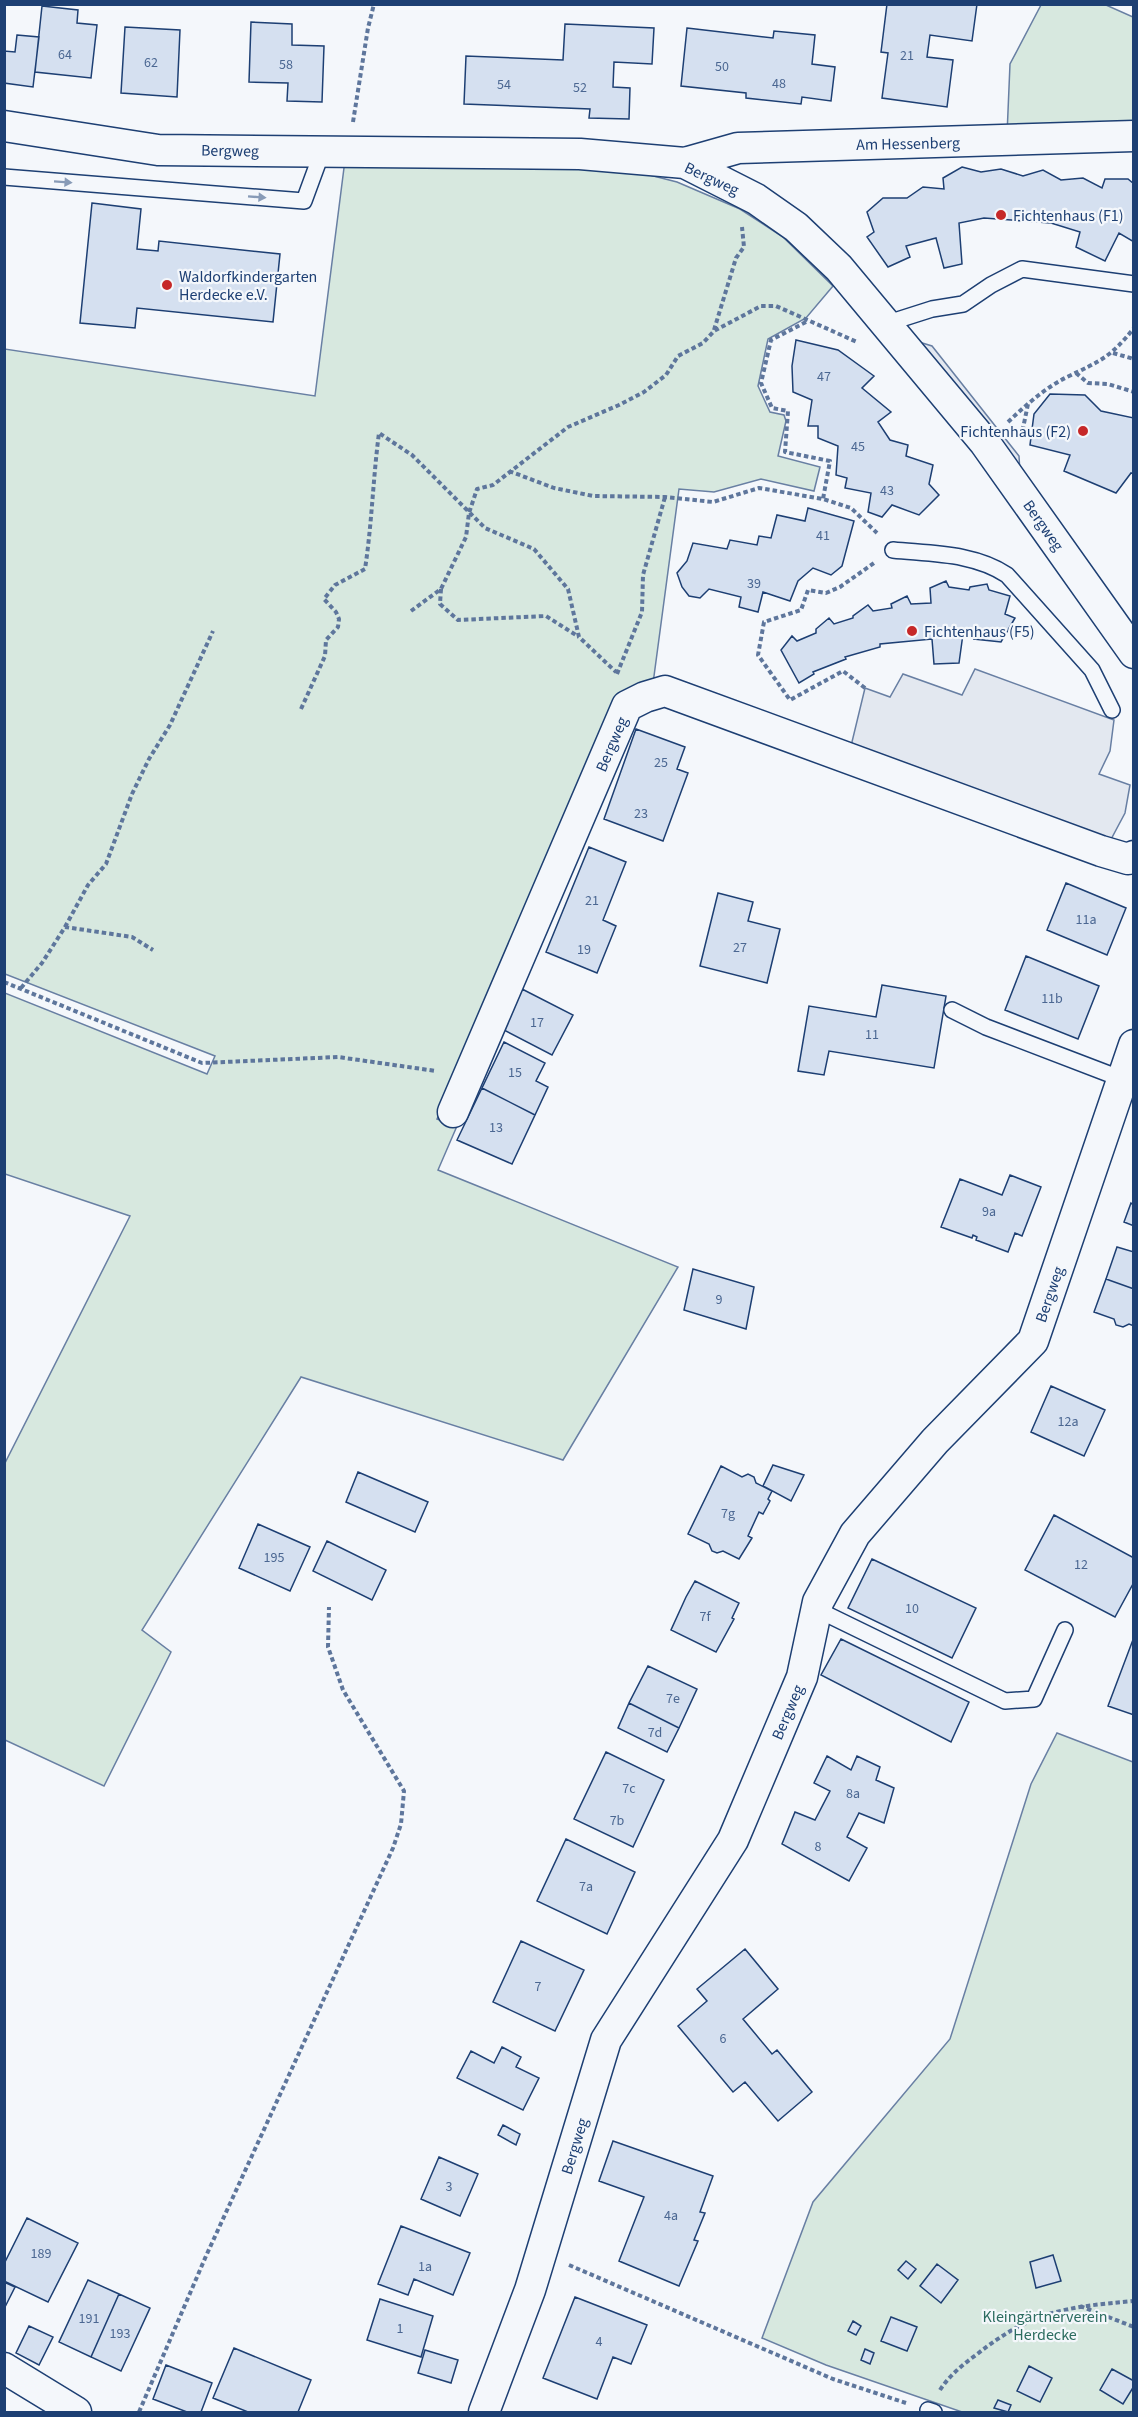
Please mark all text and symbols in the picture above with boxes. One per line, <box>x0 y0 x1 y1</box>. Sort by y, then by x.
house number: 64 <box>58 45 72 65</box>
house number: 21 <box>900 46 914 66</box>
house number: 62 <box>144 53 158 73</box>
house number: 58 <box>279 55 293 75</box>
house number: 50 <box>715 57 729 77</box>
house number: 48 <box>772 74 786 94</box>
house number: 54 <box>497 75 511 95</box>
house number: 52 <box>573 78 587 98</box>
street label: Am Hessenberg <box>856 132 960 156</box>
street label: Bergweg <box>201 139 259 163</box>
street label: Bergweg <box>681 157 743 201</box>
one-way arrow <box>53 177 72 187</box>
one-way arrow <box>248 192 267 202</box>
place label: Fichtenhaus (F1) <box>1013 205 1124 227</box>
marker: Fichtenhaus (F1) <box>994 208 1008 222</box>
place label: Waldorfkindergarten Herdecke e.V. <box>179 266 317 306</box>
marker: Waldorfkindergarten Herdecke e.V. <box>160 278 174 292</box>
house number: 47 <box>817 367 831 387</box>
place label: Fichtenhaus (F2) <box>960 421 1071 443</box>
marker: Fichtenhaus (F2) <box>1076 424 1090 438</box>
house number: 45 <box>851 437 865 457</box>
house number: 43 <box>880 481 894 501</box>
street label: Bergweg <box>1018 495 1069 556</box>
house number: 41 <box>816 526 830 546</box>
house number: 39 <box>747 574 761 594</box>
place label: Fichtenhaus (F5) <box>924 621 1035 643</box>
marker: Fichtenhaus (F5) <box>905 624 919 638</box>
street label: Bergweg <box>590 713 633 775</box>
house number: 25 <box>654 753 668 773</box>
house number: 23 <box>634 804 648 824</box>
house number: 21 <box>585 891 599 911</box>
house number: 11a <box>1076 910 1096 930</box>
house number: 27 <box>733 938 747 958</box>
house number: 19 <box>577 940 591 960</box>
house number: 11b <box>1041 989 1063 1009</box>
house number: 17 <box>530 1013 544 1033</box>
house number: 11 <box>865 1025 879 1045</box>
house number: 15 <box>508 1063 522 1083</box>
house number: 13 <box>489 1118 503 1138</box>
house number: 9a <box>982 1202 996 1222</box>
street label: Bergweg <box>1030 1263 1070 1325</box>
house number: 9 <box>716 1290 723 1310</box>
house number: 12a <box>1058 1412 1078 1432</box>
house number: 7g <box>721 1504 735 1524</box>
house number: 195 <box>264 1548 284 1568</box>
house number: 12 <box>1074 1555 1088 1575</box>
house number: 10 <box>905 1599 919 1619</box>
house number: 7f <box>699 1607 711 1627</box>
street label: Bergweg <box>766 1681 809 1743</box>
house number: 7e <box>666 1689 680 1709</box>
house number: 7d <box>648 1723 662 1743</box>
house number: 7c <box>622 1779 636 1799</box>
house number: 8a <box>846 1784 860 1804</box>
house number: 7b <box>610 1811 625 1831</box>
house number: 8 <box>815 1837 822 1857</box>
house number: 7a <box>579 1877 593 1897</box>
house number: 7 <box>535 1977 542 1997</box>
house number: 6 <box>720 2029 727 2049</box>
street label: Bergweg <box>556 2115 594 2177</box>
house number: 3 <box>446 2177 453 2197</box>
house number: 4a <box>664 2206 678 2226</box>
house number: 189 <box>31 2244 51 2264</box>
house number: 1a <box>418 2257 432 2277</box>
park label: Kleingärtnerverein Herdecke <box>983 2306 1107 2346</box>
house number: 191 <box>79 2309 99 2329</box>
house number: 1 <box>397 2319 404 2339</box>
house number: 193 <box>110 2324 130 2344</box>
house number: 4 <box>596 2332 603 2352</box>

